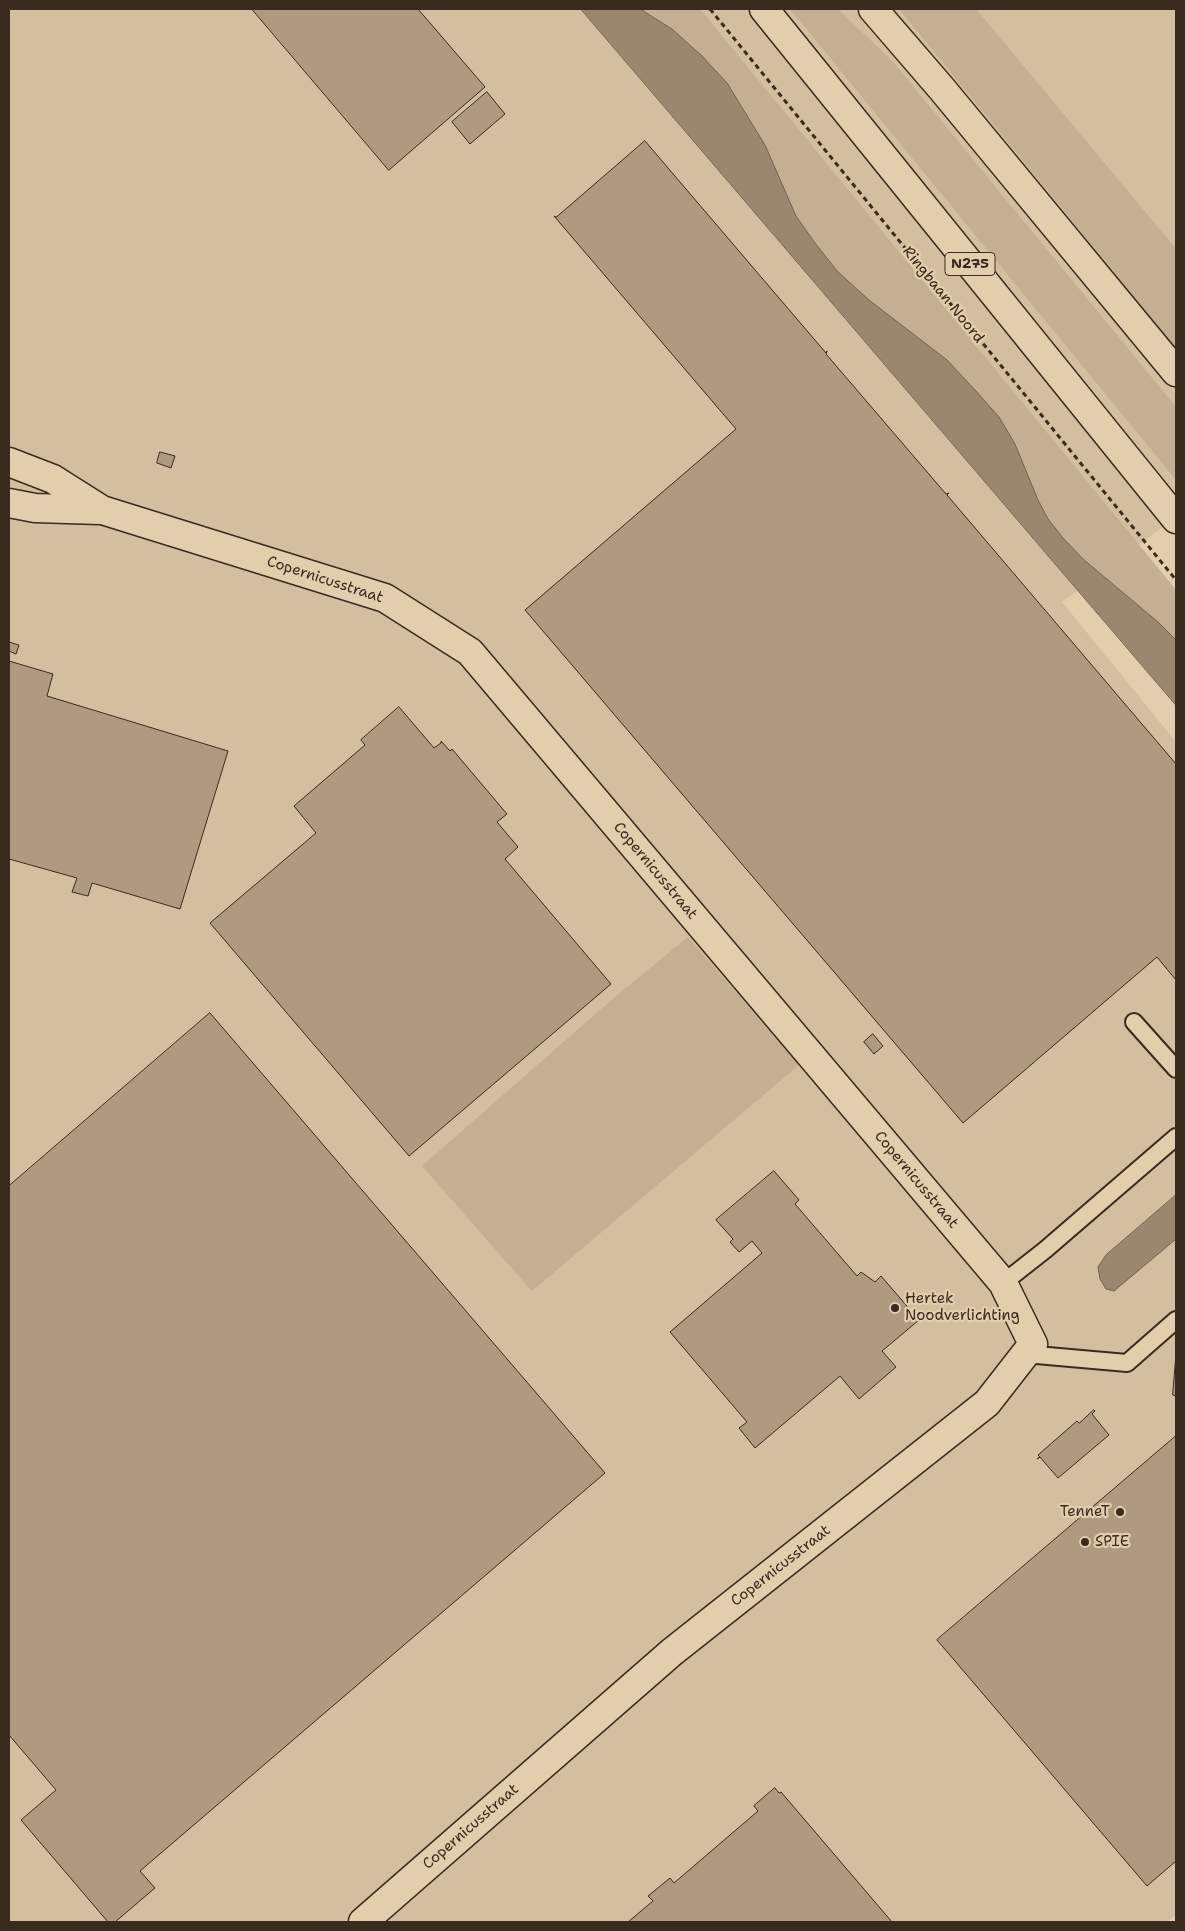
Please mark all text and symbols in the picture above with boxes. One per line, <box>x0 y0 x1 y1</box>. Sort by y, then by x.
street label: Ringbaan Noord <box>898 243 988 347</box>
road number: N275 <box>945 252 995 276</box>
street label: Copernicusstraat <box>264 553 386 607</box>
street label: Copernicusstraat <box>609 819 701 923</box>
street label: Copernicusstraat <box>870 1128 962 1232</box>
place label: Hertek Noodverlichting <box>905 1290 1020 1325</box>
marker: Hertek Noodverlichting <box>889 1302 901 1314</box>
place label: TenneT <box>1060 1503 1110 1521</box>
marker: TenneT <box>1114 1506 1126 1518</box>
street label: Copernicusstraat <box>728 1522 834 1610</box>
place label: SPIE <box>1095 1533 1129 1551</box>
marker: SPIE <box>1079 1536 1091 1548</box>
street label: Copernicusstraat <box>419 1780 523 1874</box>

